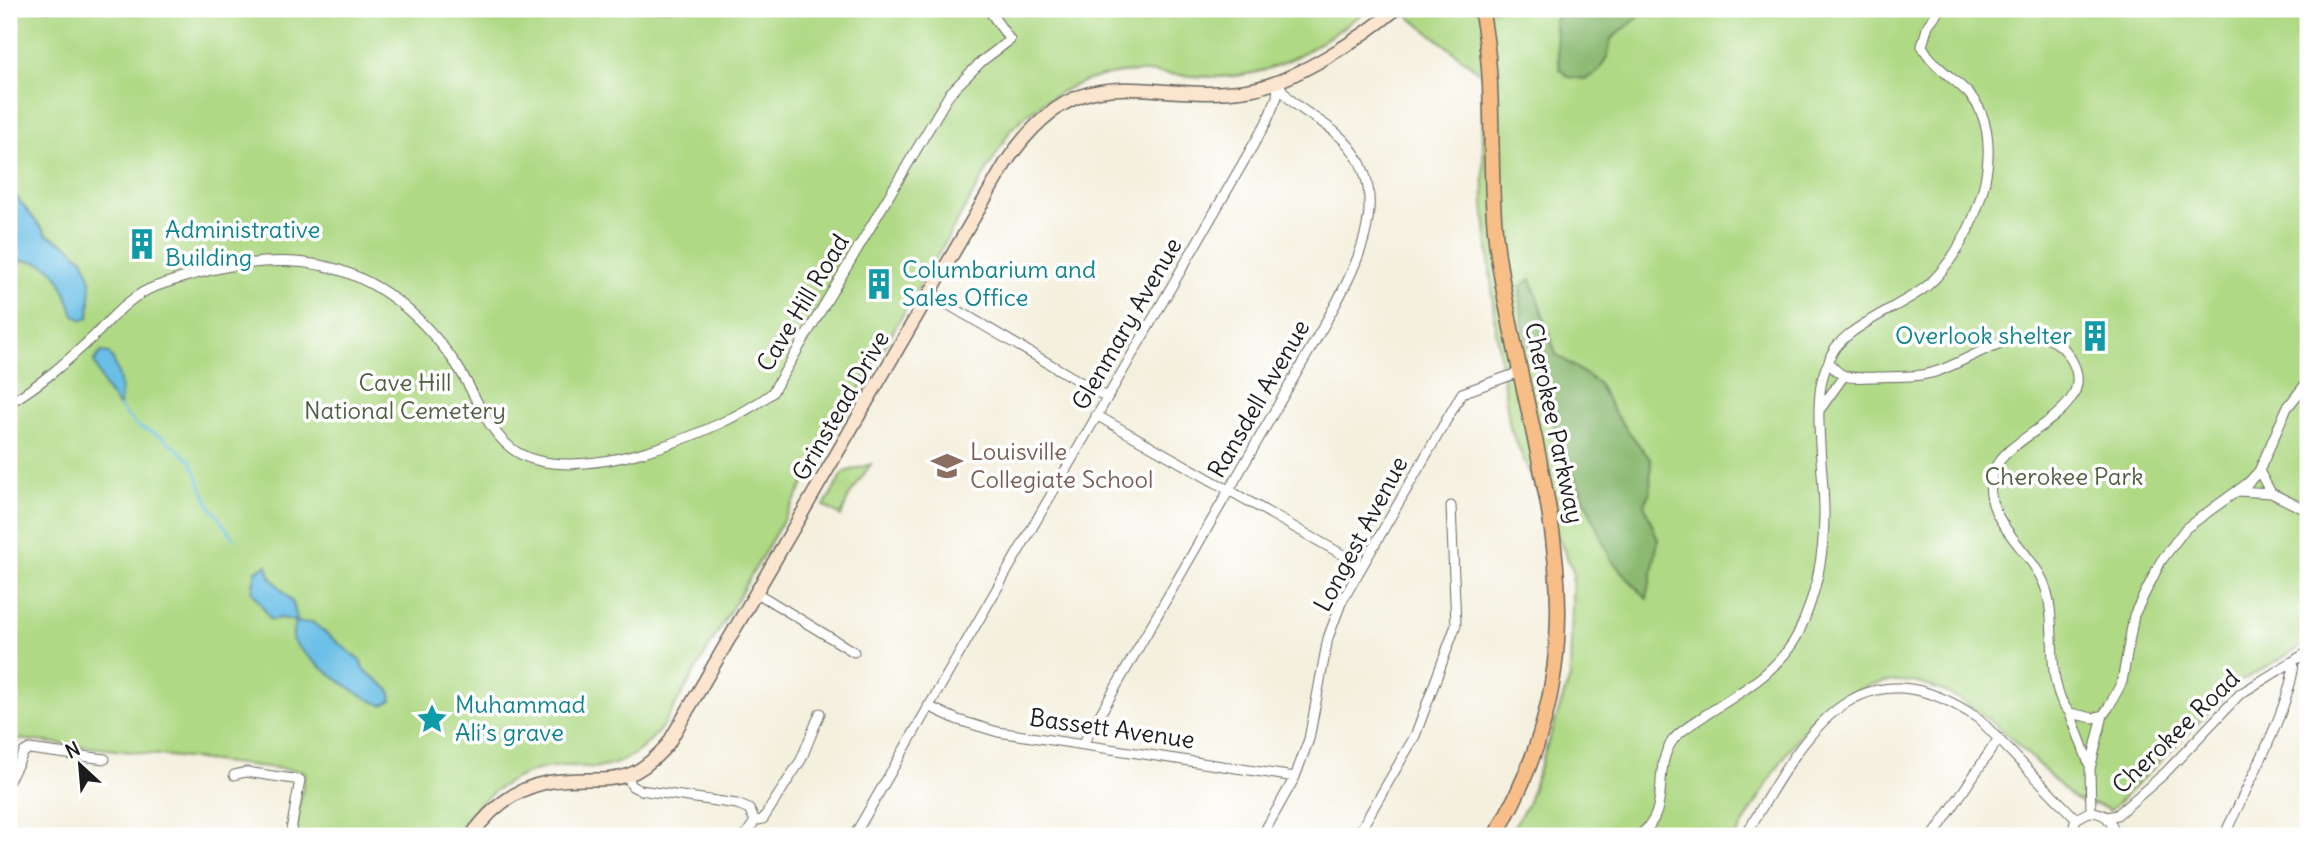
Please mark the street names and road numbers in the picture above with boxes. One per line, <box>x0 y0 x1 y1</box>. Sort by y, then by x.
street label: Cave Hill Road <box>749 228 855 377</box>
street label: Glenmary Avenue <box>1065 232 1188 415</box>
street label: Ransdell Avenue <box>1201 314 1316 483</box>
street label: Cherokee Parkway <box>1519 319 1591 526</box>
street label: Grinstead Drive <box>785 325 895 486</box>
street label: Longest Avenue <box>1307 451 1414 616</box>
street label: Cherokee Road <box>2105 663 2245 800</box>
street label: Bassett Avenue <box>1028 702 1197 754</box>

